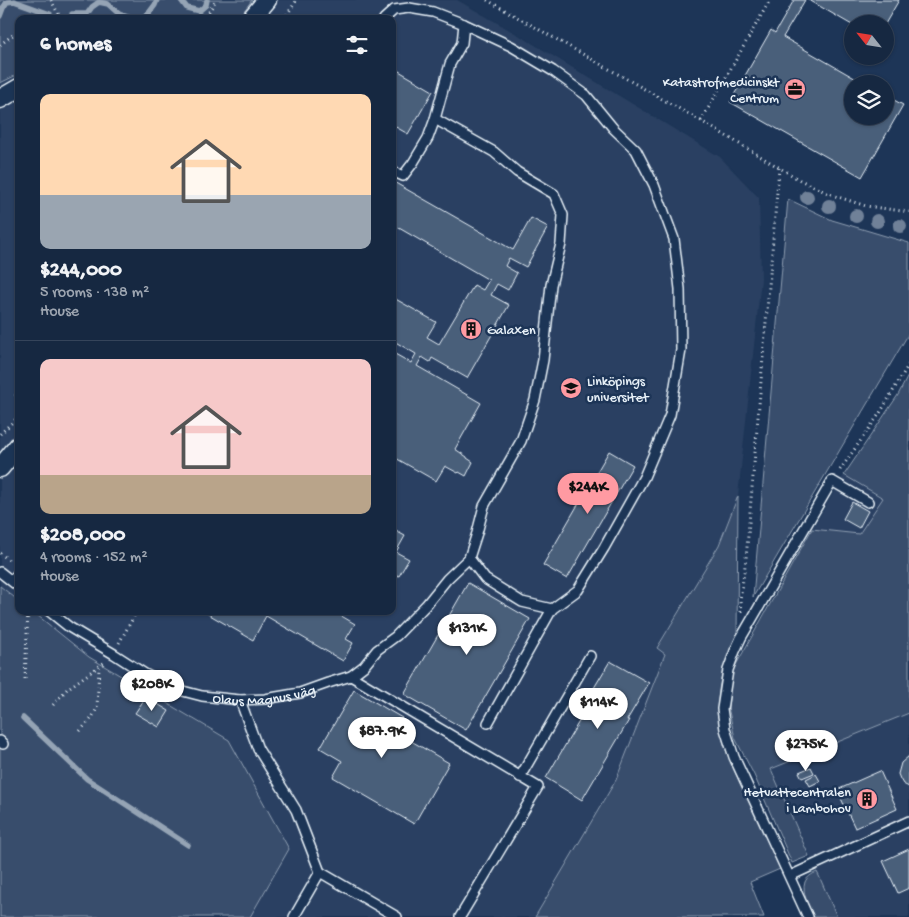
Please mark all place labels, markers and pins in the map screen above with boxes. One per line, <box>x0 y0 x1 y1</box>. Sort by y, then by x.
place label: Katastrofmedicinskt Centrum <box>663 75 780 108</box>
office icon: Katastrofmedicinskt Centrum <box>783 77 807 101</box>
building icon: Galaxen <box>459 317 483 341</box>
place label: Galaxen <box>487 323 536 340</box>
place label: Linköpings universitet <box>587 374 650 407</box>
school or university icon: Linköpings universitet <box>559 376 583 400</box>
pin: $244K <box>553 472 623 515</box>
pin: $131K <box>432 614 502 656</box>
pin: $208K <box>117 670 187 712</box>
pin: $114K <box>563 688 633 730</box>
pin: $87.9K <box>341 716 423 759</box>
pin: $275K <box>771 730 841 772</box>
place label: Hetvattecentralen i Lambohov <box>743 785 851 818</box>
building icon: Hetvattecentralen i Lambohov <box>855 787 879 811</box>

